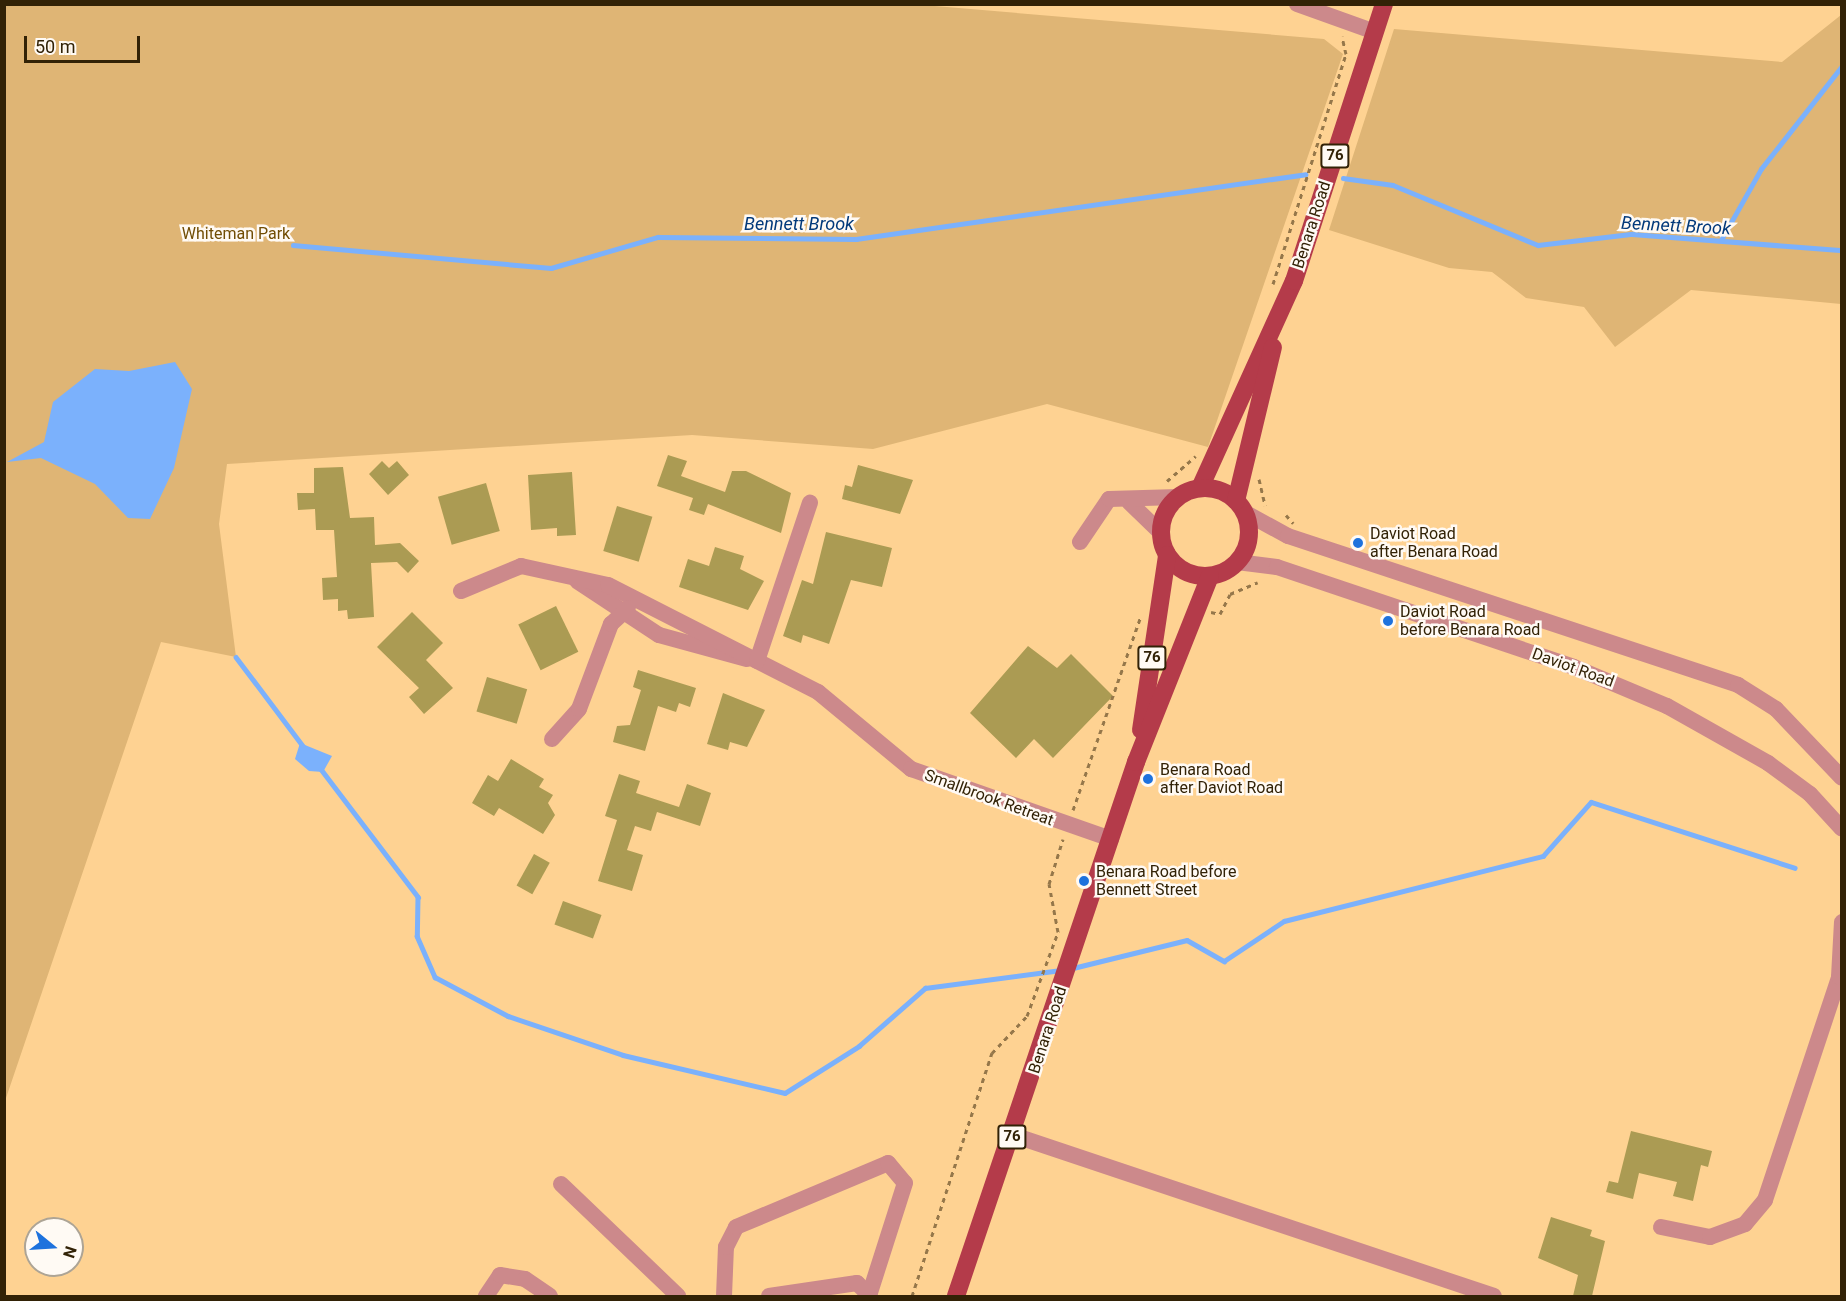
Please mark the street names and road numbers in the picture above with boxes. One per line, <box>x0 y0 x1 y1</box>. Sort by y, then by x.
road number: 76 <box>1320 144 1350 168</box>
street label: Benara Road <box>1289 179 1335 271</box>
street label: Daviot Road <box>1529 644 1617 692</box>
road number: 76 <box>1137 646 1167 670</box>
street label: Smallbrook Retreat <box>922 766 1056 830</box>
street label: Benara Road <box>1025 984 1071 1076</box>
road number: 76 <box>997 1125 1027 1149</box>

